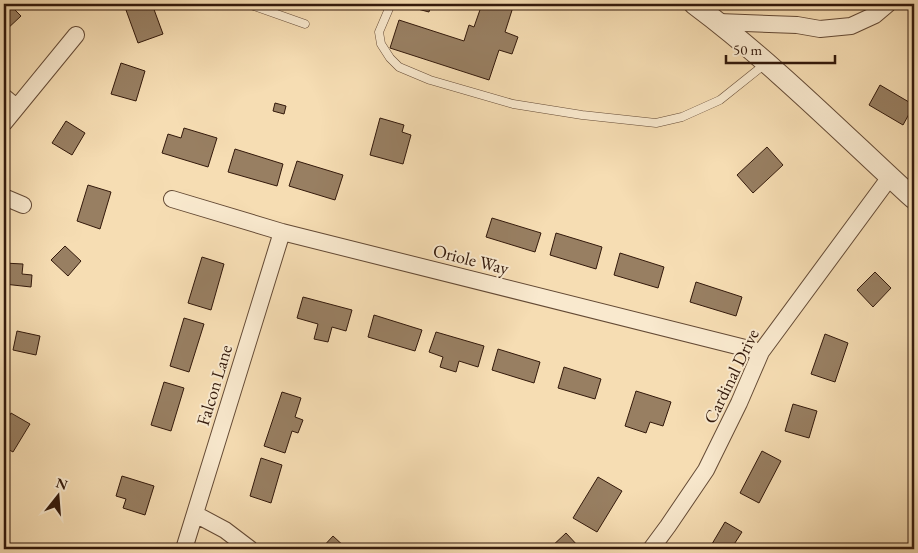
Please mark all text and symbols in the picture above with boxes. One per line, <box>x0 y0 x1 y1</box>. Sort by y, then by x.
scale bar <box>726 32 834 64</box>
text: 50 m <box>733 40 762 59</box>
street label: Oriole Way <box>431 238 511 280</box>
street label: Cardinal Drive <box>698 325 764 427</box>
street label: Falcon Lane <box>191 342 237 428</box>
north arrow <box>32 470 82 520</box>
text: N <box>54 473 70 494</box>

